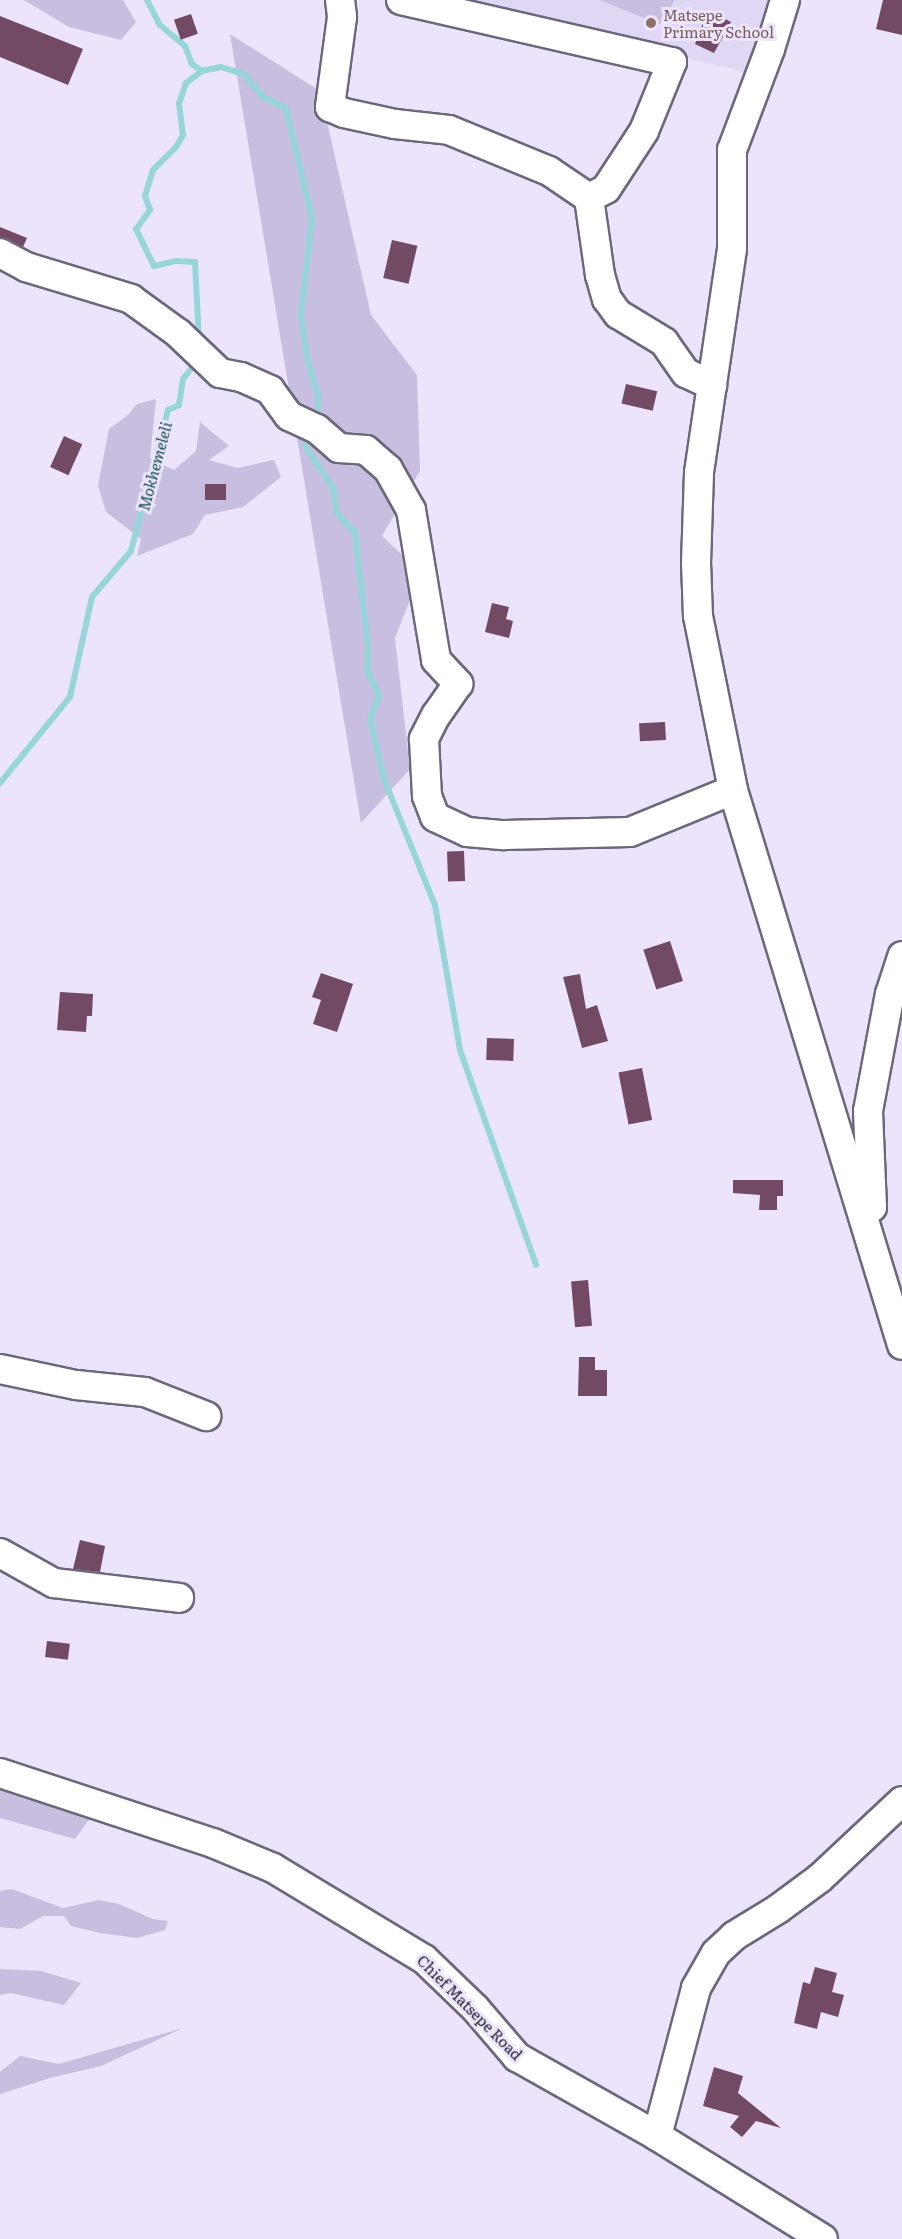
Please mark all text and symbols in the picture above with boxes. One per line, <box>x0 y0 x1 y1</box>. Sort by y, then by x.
place label: Matsepe Primary School <box>663 5 774 40</box>
marker: Matsepe Primary School <box>644 16 658 30</box>
water label: Mokhemeleli <box>133 419 175 513</box>
street label: Chief Matsepe Road <box>414 1951 526 2063</box>

